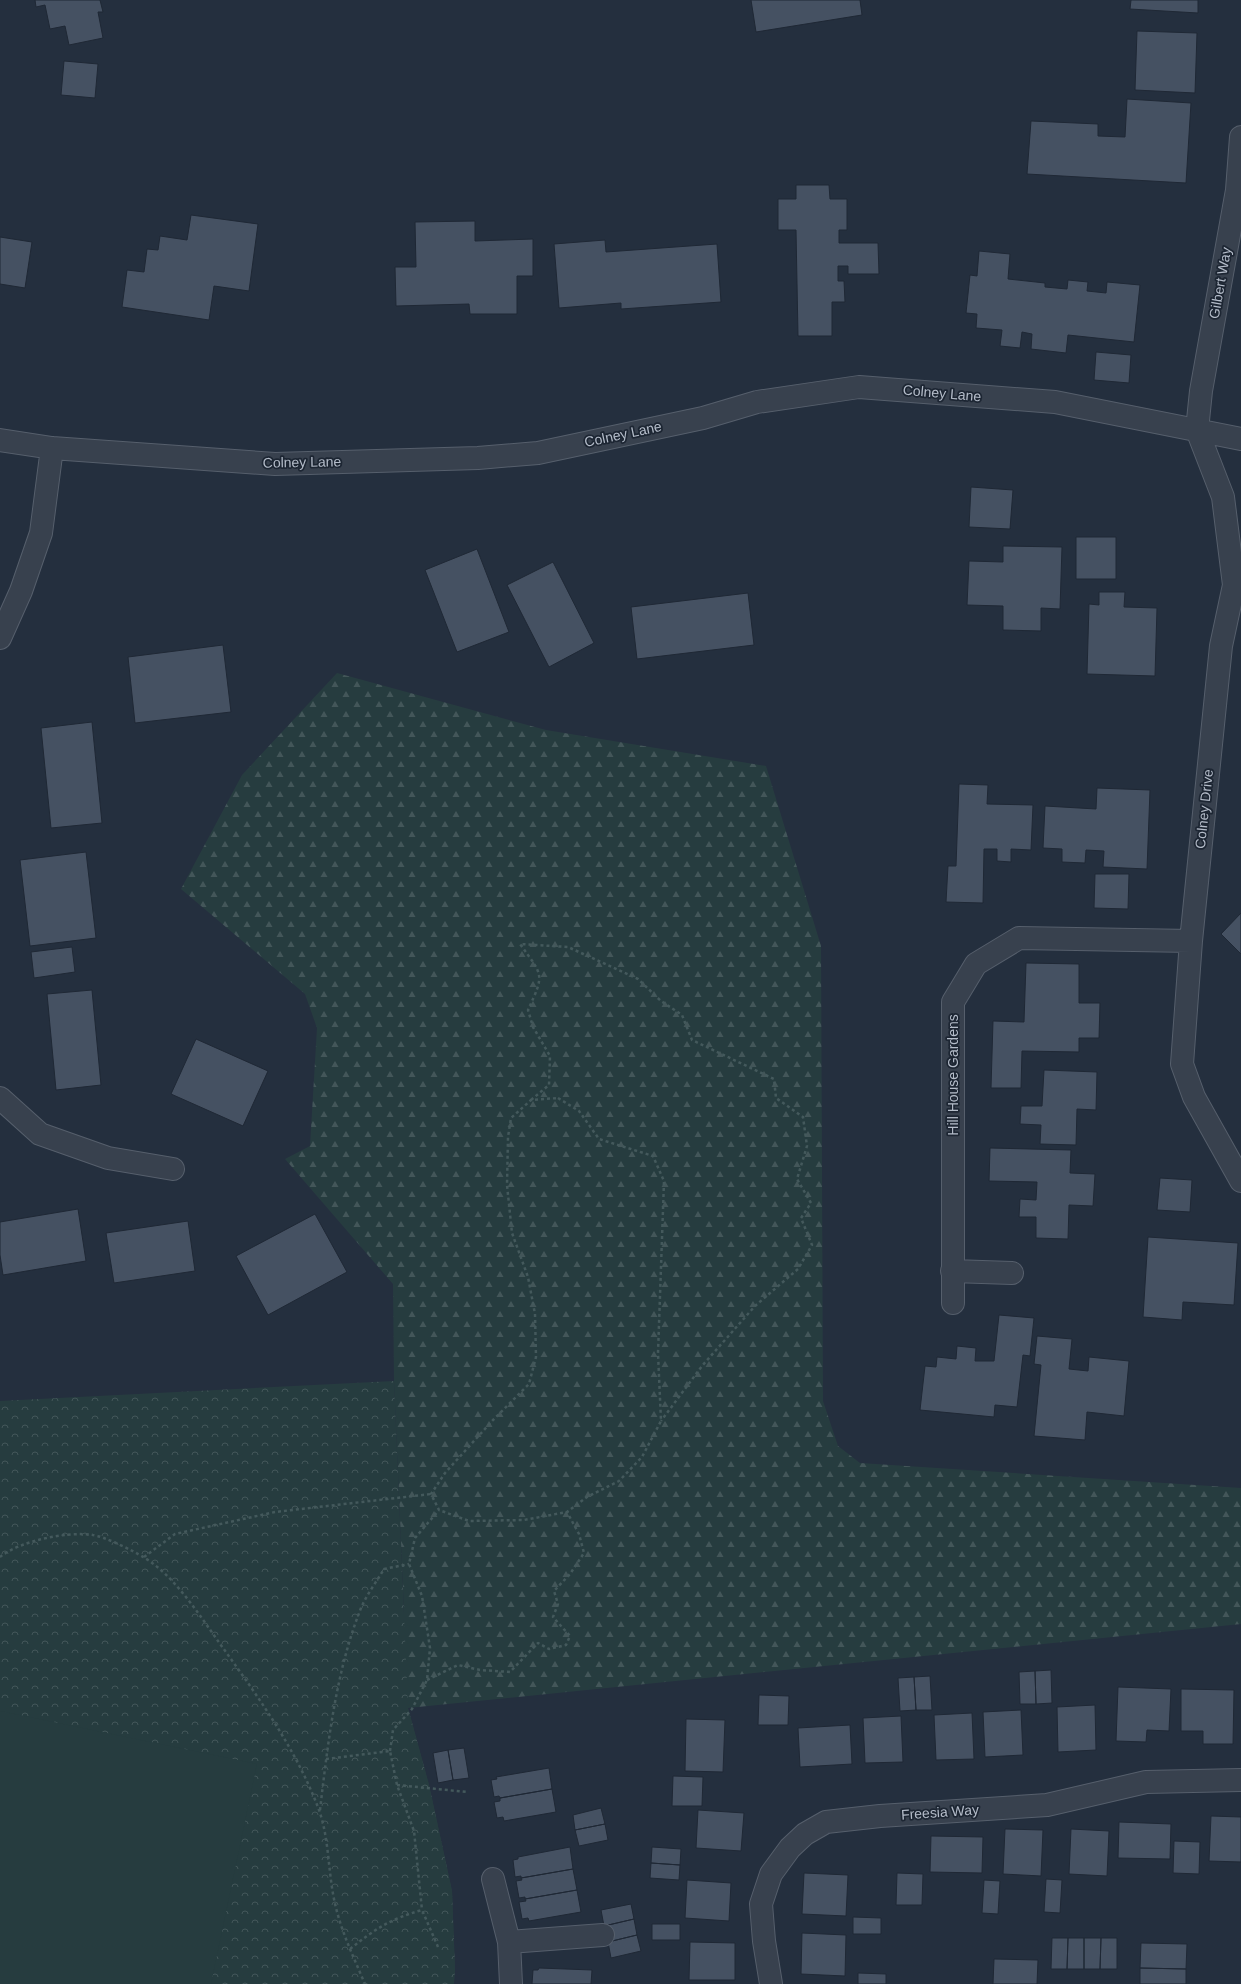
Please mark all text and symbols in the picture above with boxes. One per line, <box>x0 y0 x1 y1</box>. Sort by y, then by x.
street label: Gilbert Way <box>1206 246 1234 320</box>
street label: Colney Lane <box>902 382 982 404</box>
street label: Colney Lane <box>583 418 663 450</box>
street label: Colney Lane <box>263 453 342 471</box>
street label: Colney Drive <box>1192 768 1216 850</box>
street label: Hill House Gardens <box>945 1014 961 1136</box>
street label: Freesia Way <box>901 1801 979 1823</box>

